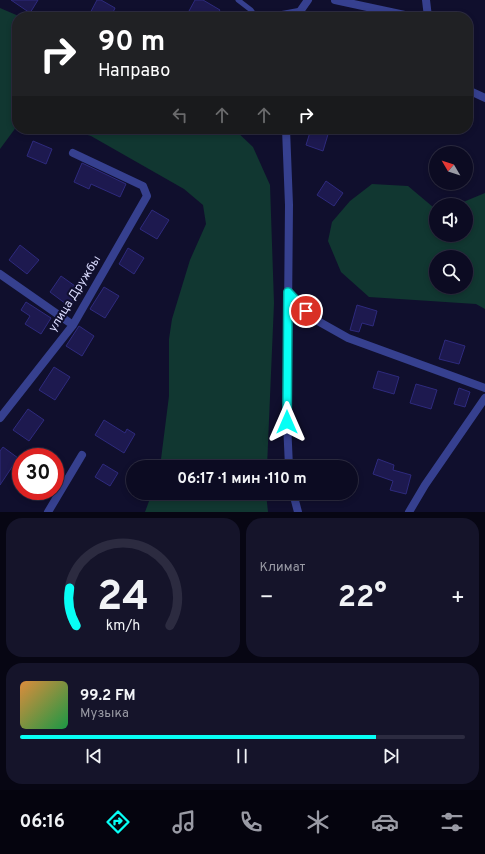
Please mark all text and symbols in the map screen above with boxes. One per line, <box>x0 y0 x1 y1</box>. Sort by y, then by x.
text: 90 m <box>98 25 165 61</box>
icon: right <box>32 28 84 80</box>
text: Направо <box>98 60 170 83</box>
icon: left <box>169 104 191 126</box>
icon: ahead <box>211 104 233 126</box>
icon: ahead <box>253 104 275 126</box>
icon: right <box>295 104 317 126</box>
north arrow <box>429 146 473 190</box>
map controls <box>429 146 473 294</box>
button: sound <box>429 198 473 242</box>
button: search <box>429 250 473 294</box>
street label: улица Дружбы <box>45 253 105 335</box>
pin <box>289 294 323 328</box>
icon: arrive <box>295 300 317 322</box>
position arrow <box>266 401 308 443</box>
speed limit sign: 30 <box>12 448 64 500</box>
text: 06:17 · 1 мин · 110 m <box>177 470 307 489</box>
text: Климат <box>260 560 305 576</box>
text: 24 <box>97 571 149 624</box>
text: 22° <box>338 580 387 617</box>
text: − <box>260 585 274 612</box>
text: + <box>451 585 465 612</box>
text: km/h <box>105 616 140 634</box>
text: 99.2 FM <box>80 687 136 706</box>
text: Музыка <box>80 706 129 722</box>
icon: previous <box>83 745 105 767</box>
icon: pause <box>231 745 253 767</box>
icon: next <box>380 745 402 767</box>
icon: directions <box>104 808 132 836</box>
icon: music <box>170 808 198 836</box>
icon: phone <box>237 808 265 836</box>
icon: climate <box>304 808 332 836</box>
icon: car <box>371 808 399 836</box>
icon: filters <box>438 808 466 836</box>
text: 06:16 <box>19 811 65 834</box>

